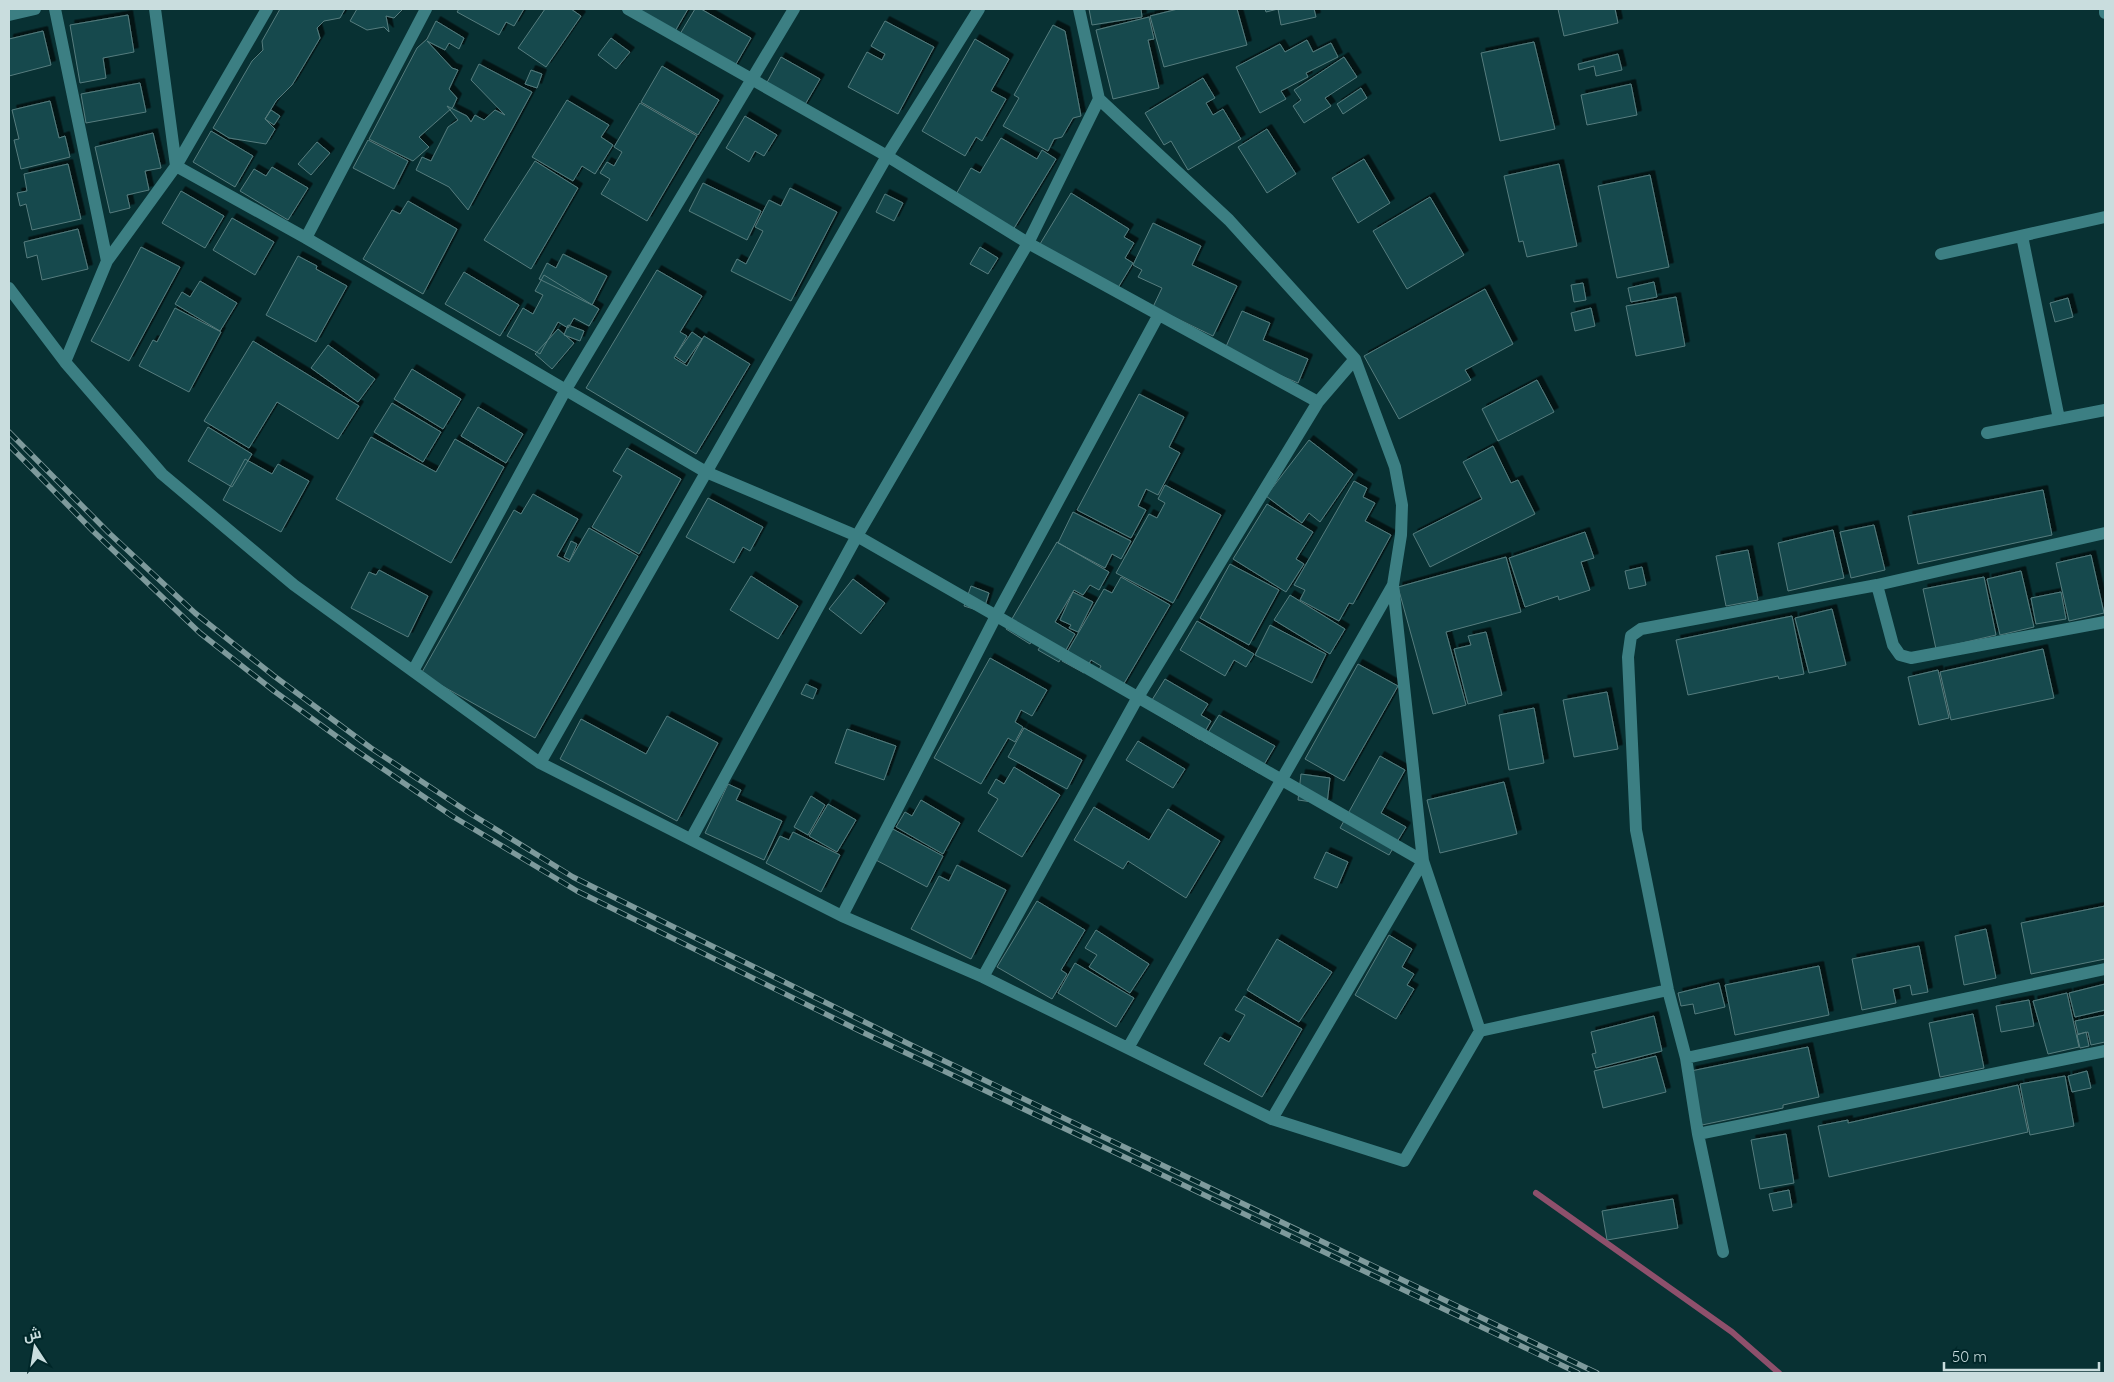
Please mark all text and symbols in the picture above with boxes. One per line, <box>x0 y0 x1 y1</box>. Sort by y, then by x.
north arrow <box>10 1322 60 1372</box>
text: ش <box>22 1324 43 1345</box>
scale bar <box>1944 1340 2099 1372</box>
text: 50 m <box>1952 1347 1987 1366</box>

